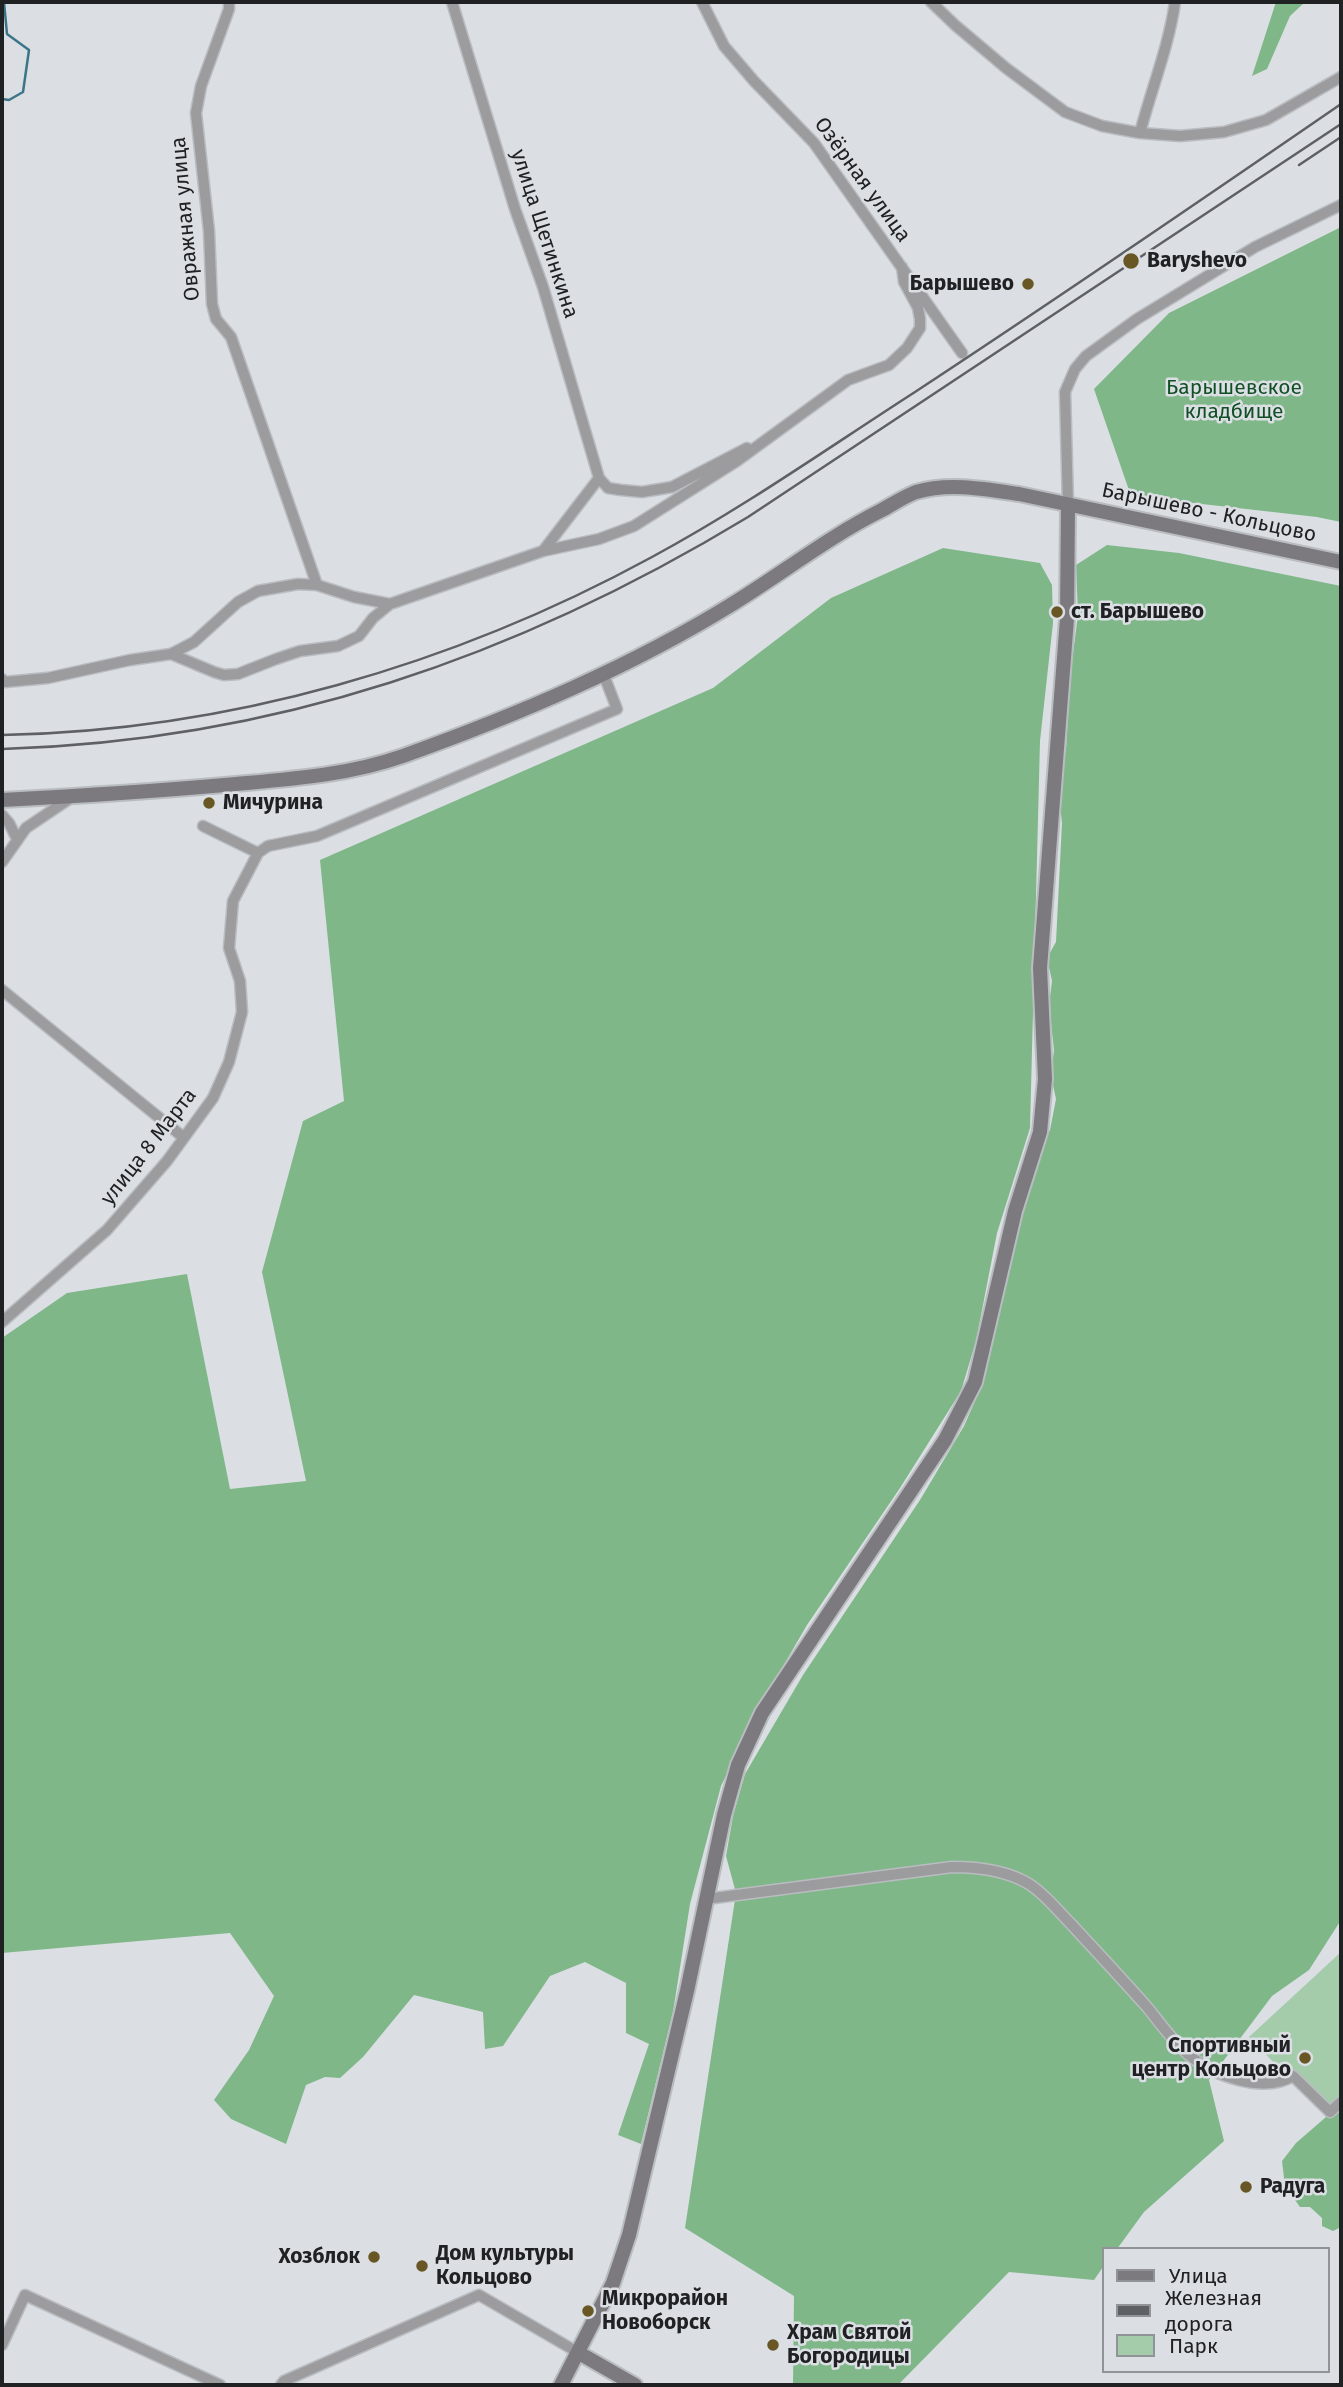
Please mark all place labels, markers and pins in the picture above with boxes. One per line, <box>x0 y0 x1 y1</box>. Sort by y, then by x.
place label: Baryshevo <box>1147 248 1247 274</box>
marker: Baryshevo <box>1121 251 1141 271</box>
place label: Барышево <box>910 271 1014 297</box>
marker: Барышево <box>1020 276 1036 292</box>
place label: ст. Барышево <box>1071 599 1204 625</box>
marker: ст. Барышево <box>1049 604 1065 620</box>
place label: Мичурина <box>223 790 323 816</box>
marker: Мичурина <box>201 795 217 811</box>
place label: Спортивный центр Кольцово <box>1131 2033 1291 2083</box>
marker: Спортивный центр Кольцово <box>1297 2050 1313 2066</box>
place label: Радуга <box>1260 2174 1325 2200</box>
marker: Радуга <box>1238 2179 1254 2195</box>
place label: Дом культуры Кольцово <box>436 2241 574 2291</box>
place label: Хозблок <box>278 2244 360 2270</box>
marker: Хозблок <box>366 2249 382 2265</box>
marker: Дом культуры Кольцово <box>414 2258 430 2274</box>
place label: Микрорайон Новоборск <box>602 2286 728 2336</box>
marker: Микрорайон Новоборск <box>580 2303 596 2319</box>
place label: Храм Святой Богородицы <box>787 2320 911 2370</box>
marker: Храм Святой Богородицы <box>765 2337 781 2353</box>

